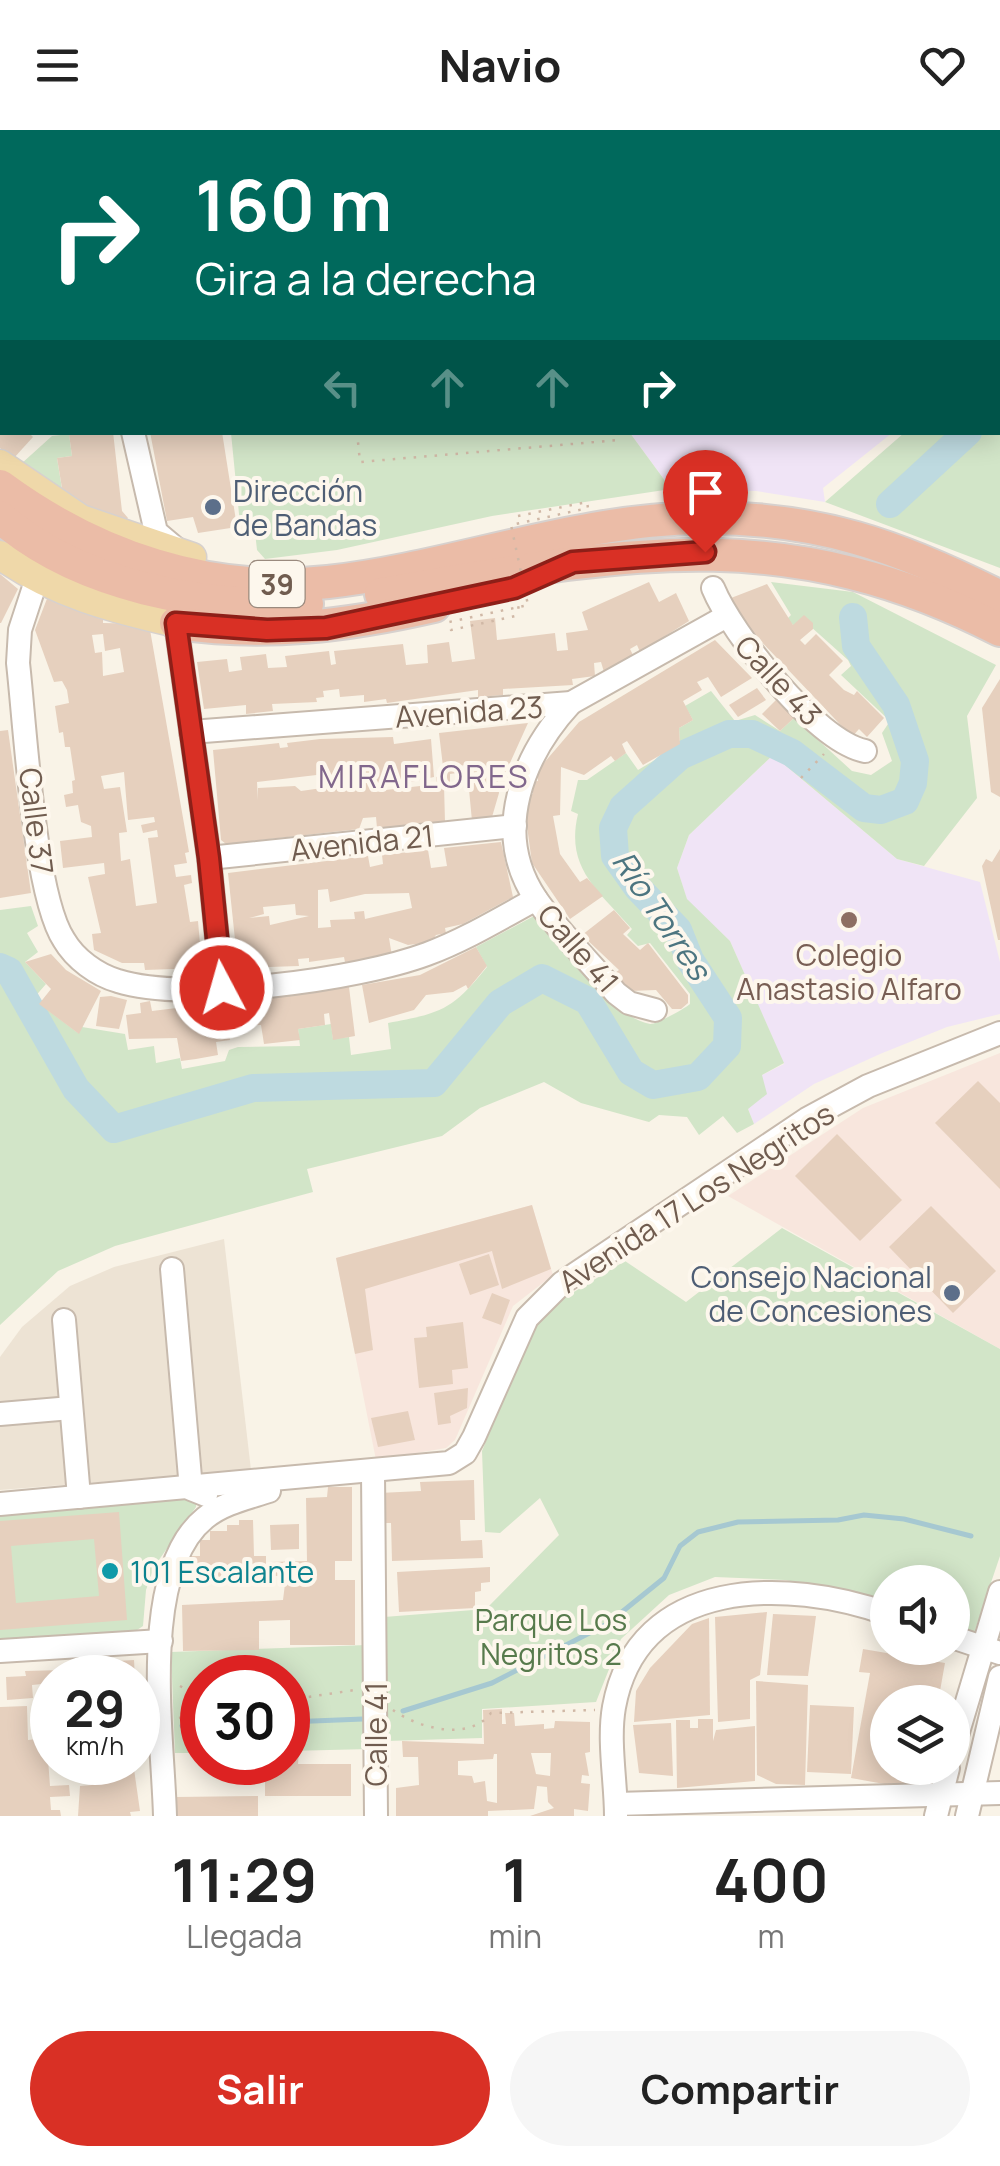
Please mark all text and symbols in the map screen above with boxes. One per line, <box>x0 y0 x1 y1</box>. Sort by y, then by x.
text: Navio <box>439 34 561 96</box>
icon: menu <box>30 38 85 93</box>
icon: heart <box>915 38 970 93</box>
text: 160 m <box>195 156 392 252</box>
icon: right <box>30 170 160 300</box>
text: Gira a la derecha <box>195 247 537 309</box>
icon: left <box>315 360 370 415</box>
icon: ahead <box>420 360 475 415</box>
icon: ahead <box>525 360 580 415</box>
icon: right <box>630 360 685 415</box>
pin <box>663 450 748 553</box>
icon: arrive <box>678 465 733 520</box>
place label: Dirección de Bandas <box>233 470 377 545</box>
marker: Dirección de Bandas <box>202 496 224 518</box>
road number: 39 <box>250 561 304 607</box>
street label: Calle 43 <box>727 626 831 734</box>
street label: Avenida 23 <box>394 685 544 737</box>
district label: MIRAFLORES <box>318 754 530 798</box>
street label: Calle 37 <box>10 765 64 877</box>
street label: Avenida 21 <box>288 814 436 870</box>
water label: Río Torres <box>603 842 722 990</box>
street label: Calle 41 <box>529 895 629 1001</box>
marker: Colegio Anastasio Alfaro <box>838 909 860 931</box>
place label: Colegio Anastasio Alfaro <box>736 934 962 1009</box>
position arrow <box>170 936 274 1040</box>
street label: Avenida 17 Los Negritos <box>550 1092 842 1302</box>
place label: Consejo Nacional de Concesiones <box>691 1256 932 1331</box>
marker: Consejo Nacional de Concesiones <box>941 1282 963 1304</box>
place label: 101 Escalante <box>130 1551 314 1592</box>
marker: 101 Escalante <box>99 1560 121 1582</box>
map controls <box>870 1565 970 1785</box>
button: sound <box>870 1565 970 1665</box>
park label: Parque Los Negritos 2 <box>475 1599 627 1674</box>
speed limit sign: 30 <box>180 1655 310 1785</box>
text: 29 <box>65 1674 125 1742</box>
street label: Calle 41 <box>355 1681 396 1787</box>
button: layers <box>870 1685 970 1785</box>
text: km/h <box>66 1728 124 1763</box>
text: 11:29 <box>171 1838 317 1920</box>
text: 1 <box>502 1838 528 1920</box>
text: 400 <box>713 1838 829 1920</box>
text: Llegada <box>186 1914 302 1958</box>
text: min <box>489 1914 542 1958</box>
text: m <box>758 1914 785 1958</box>
button: Salir <box>30 2031 490 2146</box>
button: Compartir <box>510 2031 970 2146</box>

